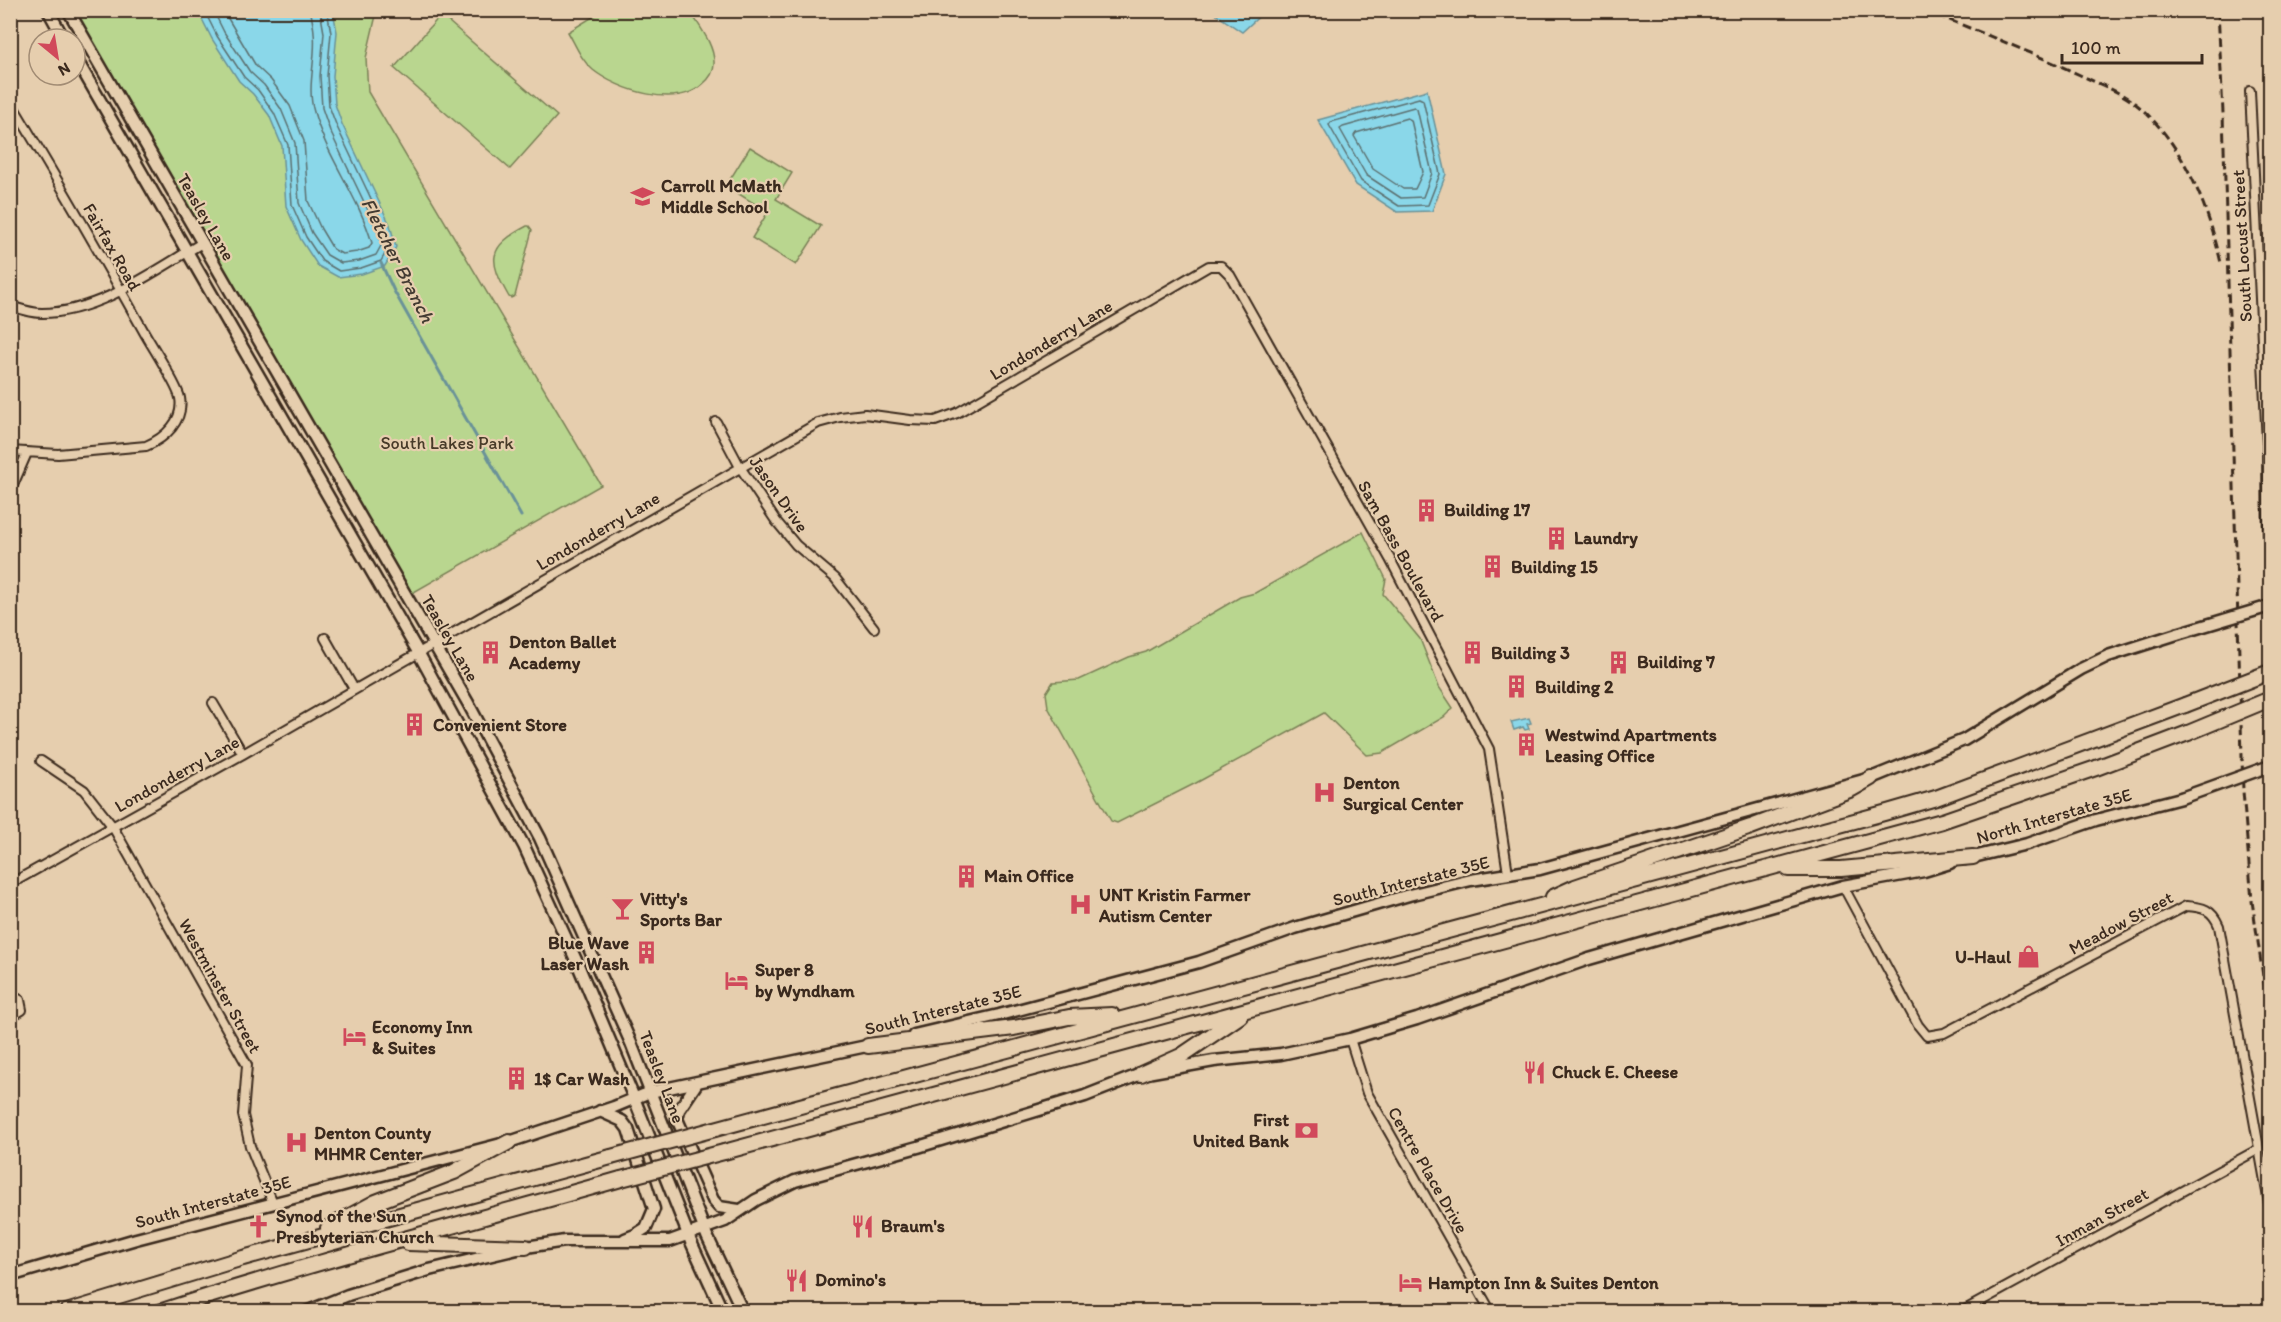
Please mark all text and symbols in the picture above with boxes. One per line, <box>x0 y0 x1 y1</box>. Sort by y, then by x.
north arrow <box>27 27 87 87</box>
scale bar <box>2062 27 2202 65</box>
text: 100 m <box>2071 37 2121 59</box>
text: N <box>55 59 74 80</box>
street label: Teasley Lane <box>172 169 240 265</box>
street label: South Locust Street <box>2227 169 2257 323</box>
place label: Carroll McMath Middle School <box>661 175 782 218</box>
school or university icon: Carroll McMath Middle School <box>630 183 656 209</box>
water label: Fletcher Branch <box>356 194 440 327</box>
street label: Fairfax Road <box>78 199 146 295</box>
street label: Londonderry Lane <box>986 295 1116 385</box>
park label: South Lakes Park <box>380 432 514 454</box>
street label: Jason Drive <box>745 451 813 537</box>
street label: Sam Bass Boulevard <box>1353 476 1449 626</box>
street label: Londonderry Lane <box>532 487 664 575</box>
building icon: Building 17 <box>1413 497 1439 523</box>
place label: Building 17 <box>1444 499 1530 521</box>
building icon: Laundry <box>1543 525 1569 551</box>
place label: Laundry <box>1574 527 1638 549</box>
building icon: Building 15 <box>1480 554 1506 580</box>
place label: Building 15 <box>1511 556 1598 578</box>
street label: Teasley Lane <box>416 590 484 686</box>
place label: Denton Ballet Academy <box>508 631 617 674</box>
building icon: Denton Ballet Academy <box>478 639 504 665</box>
building icon: Building 3 <box>1460 640 1486 666</box>
place label: Building 3 <box>1491 642 1570 664</box>
building icon: Building 7 <box>1606 649 1632 675</box>
place label: Building 7 <box>1637 651 1715 673</box>
building icon: Building 2 <box>1504 674 1530 700</box>
place label: Building 2 <box>1535 676 1614 698</box>
building icon: Convenient Store <box>402 712 428 738</box>
place label: Convenient Store <box>433 714 567 736</box>
place label: Westwind Apartments Leasing Office <box>1545 724 1717 767</box>
street label: Londonderry Lane <box>111 731 243 817</box>
building icon: Westwind Apartments Leasing Office <box>1514 732 1540 758</box>
place label: Denton Surgical Center <box>1343 772 1464 815</box>
hospital icon: Denton Surgical Center <box>1312 780 1338 806</box>
street label: North Interstate 35E <box>1974 783 2134 849</box>
street label: South Interstate 35E <box>1330 851 1492 911</box>
building icon: Main Office <box>953 863 979 889</box>
place label: Main Office <box>984 865 1074 887</box>
place label: UNT Kristin Farmer Autism Center <box>1098 884 1251 927</box>
street label: Meadow Street <box>2065 886 2177 960</box>
place label: Vitty's Sports Bar <box>640 888 723 931</box>
hospital icon: UNT Kristin Farmer Autism Center <box>1068 892 1094 918</box>
bar icon: Vitty's Sports Bar <box>609 896 635 922</box>
street label: Westminster Street <box>174 915 266 1057</box>
place label: Blue Wave Laser Wash <box>541 932 629 975</box>
building icon: Blue Wave Laser Wash <box>634 940 660 966</box>
shop icon: U-Haul <box>2016 944 2042 970</box>
place label: U-Haul <box>1955 946 2012 968</box>
place label: Super 8 by Wyndham <box>755 959 856 1002</box>
hotel icon: Super 8 by Wyndham <box>724 967 750 993</box>
street label: South Interstate 35E <box>862 980 1024 1040</box>
place label: Economy Inn & Suites <box>372 1016 473 1059</box>
hotel icon: Economy Inn & Suites <box>341 1024 367 1050</box>
street label: Teasley Lane <box>634 1028 690 1126</box>
restaurant icon: Chuck E. Cheese <box>1521 1059 1547 1085</box>
place label: Chuck E. Cheese <box>1552 1061 1679 1083</box>
building icon: 1$ Car Wash <box>503 1066 529 1092</box>
place label: 1$ Car Wash <box>534 1068 630 1090</box>
street label: Centre Place Drive <box>1383 1103 1473 1237</box>
place label: First United Bank <box>1193 1109 1290 1152</box>
bank icon: First United Bank <box>1294 1117 1320 1143</box>
place label: Denton County MHMR Center <box>314 1122 431 1165</box>
hospital icon: Denton County MHMR Center <box>283 1130 309 1156</box>
street label: South Interstate 35E <box>133 1171 293 1233</box>
street label: Inman Street <box>2052 1182 2152 1252</box>
place label: Synod of the Sun Presbyterian Church <box>276 1205 435 1248</box>
church icon: Synod of the Sun Presbyterian Church <box>245 1213 271 1239</box>
restaurant icon: Braum's <box>850 1213 876 1239</box>
place label: Braum's <box>881 1215 945 1237</box>
restaurant icon: Domino's <box>784 1267 810 1293</box>
place label: Domino's <box>815 1269 886 1291</box>
hotel icon: Hampton Inn & Suites Denton <box>1397 1270 1423 1296</box>
place label: Hampton Inn & Suites Denton <box>1428 1272 1659 1294</box>

